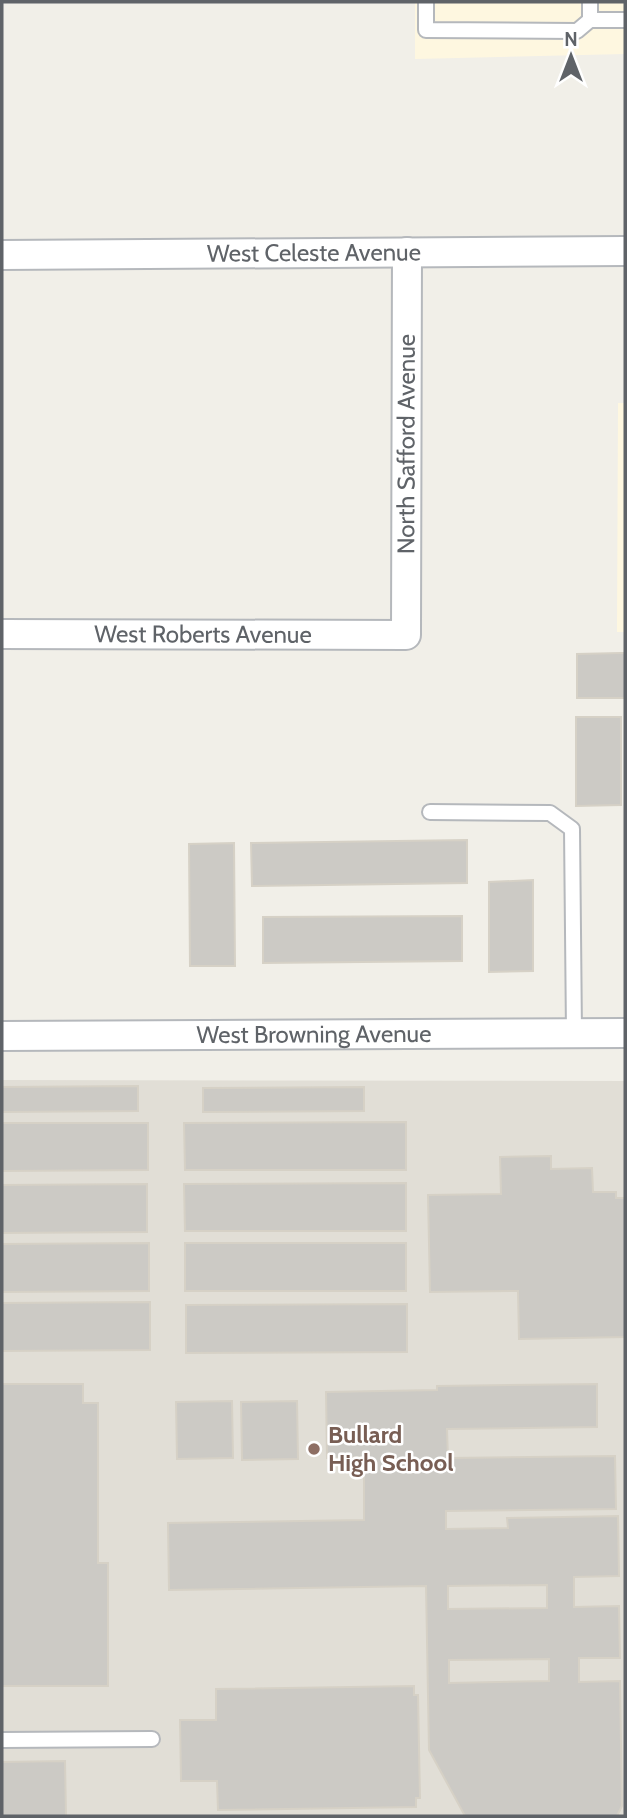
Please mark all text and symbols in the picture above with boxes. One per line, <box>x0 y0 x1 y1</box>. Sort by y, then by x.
north arrow <box>536 21 606 91</box>
text: N <box>564 28 578 51</box>
street label: West Celeste Avenue <box>207 237 421 268</box>
street label: North Safford Avenue <box>391 334 421 554</box>
street label: West Roberts Avenue <box>94 619 312 649</box>
street label: West Browning Avenue <box>196 1019 432 1049</box>
place label: Bullard High School <box>328 1420 453 1477</box>
marker: Bullard High School <box>306 1441 322 1457</box>

